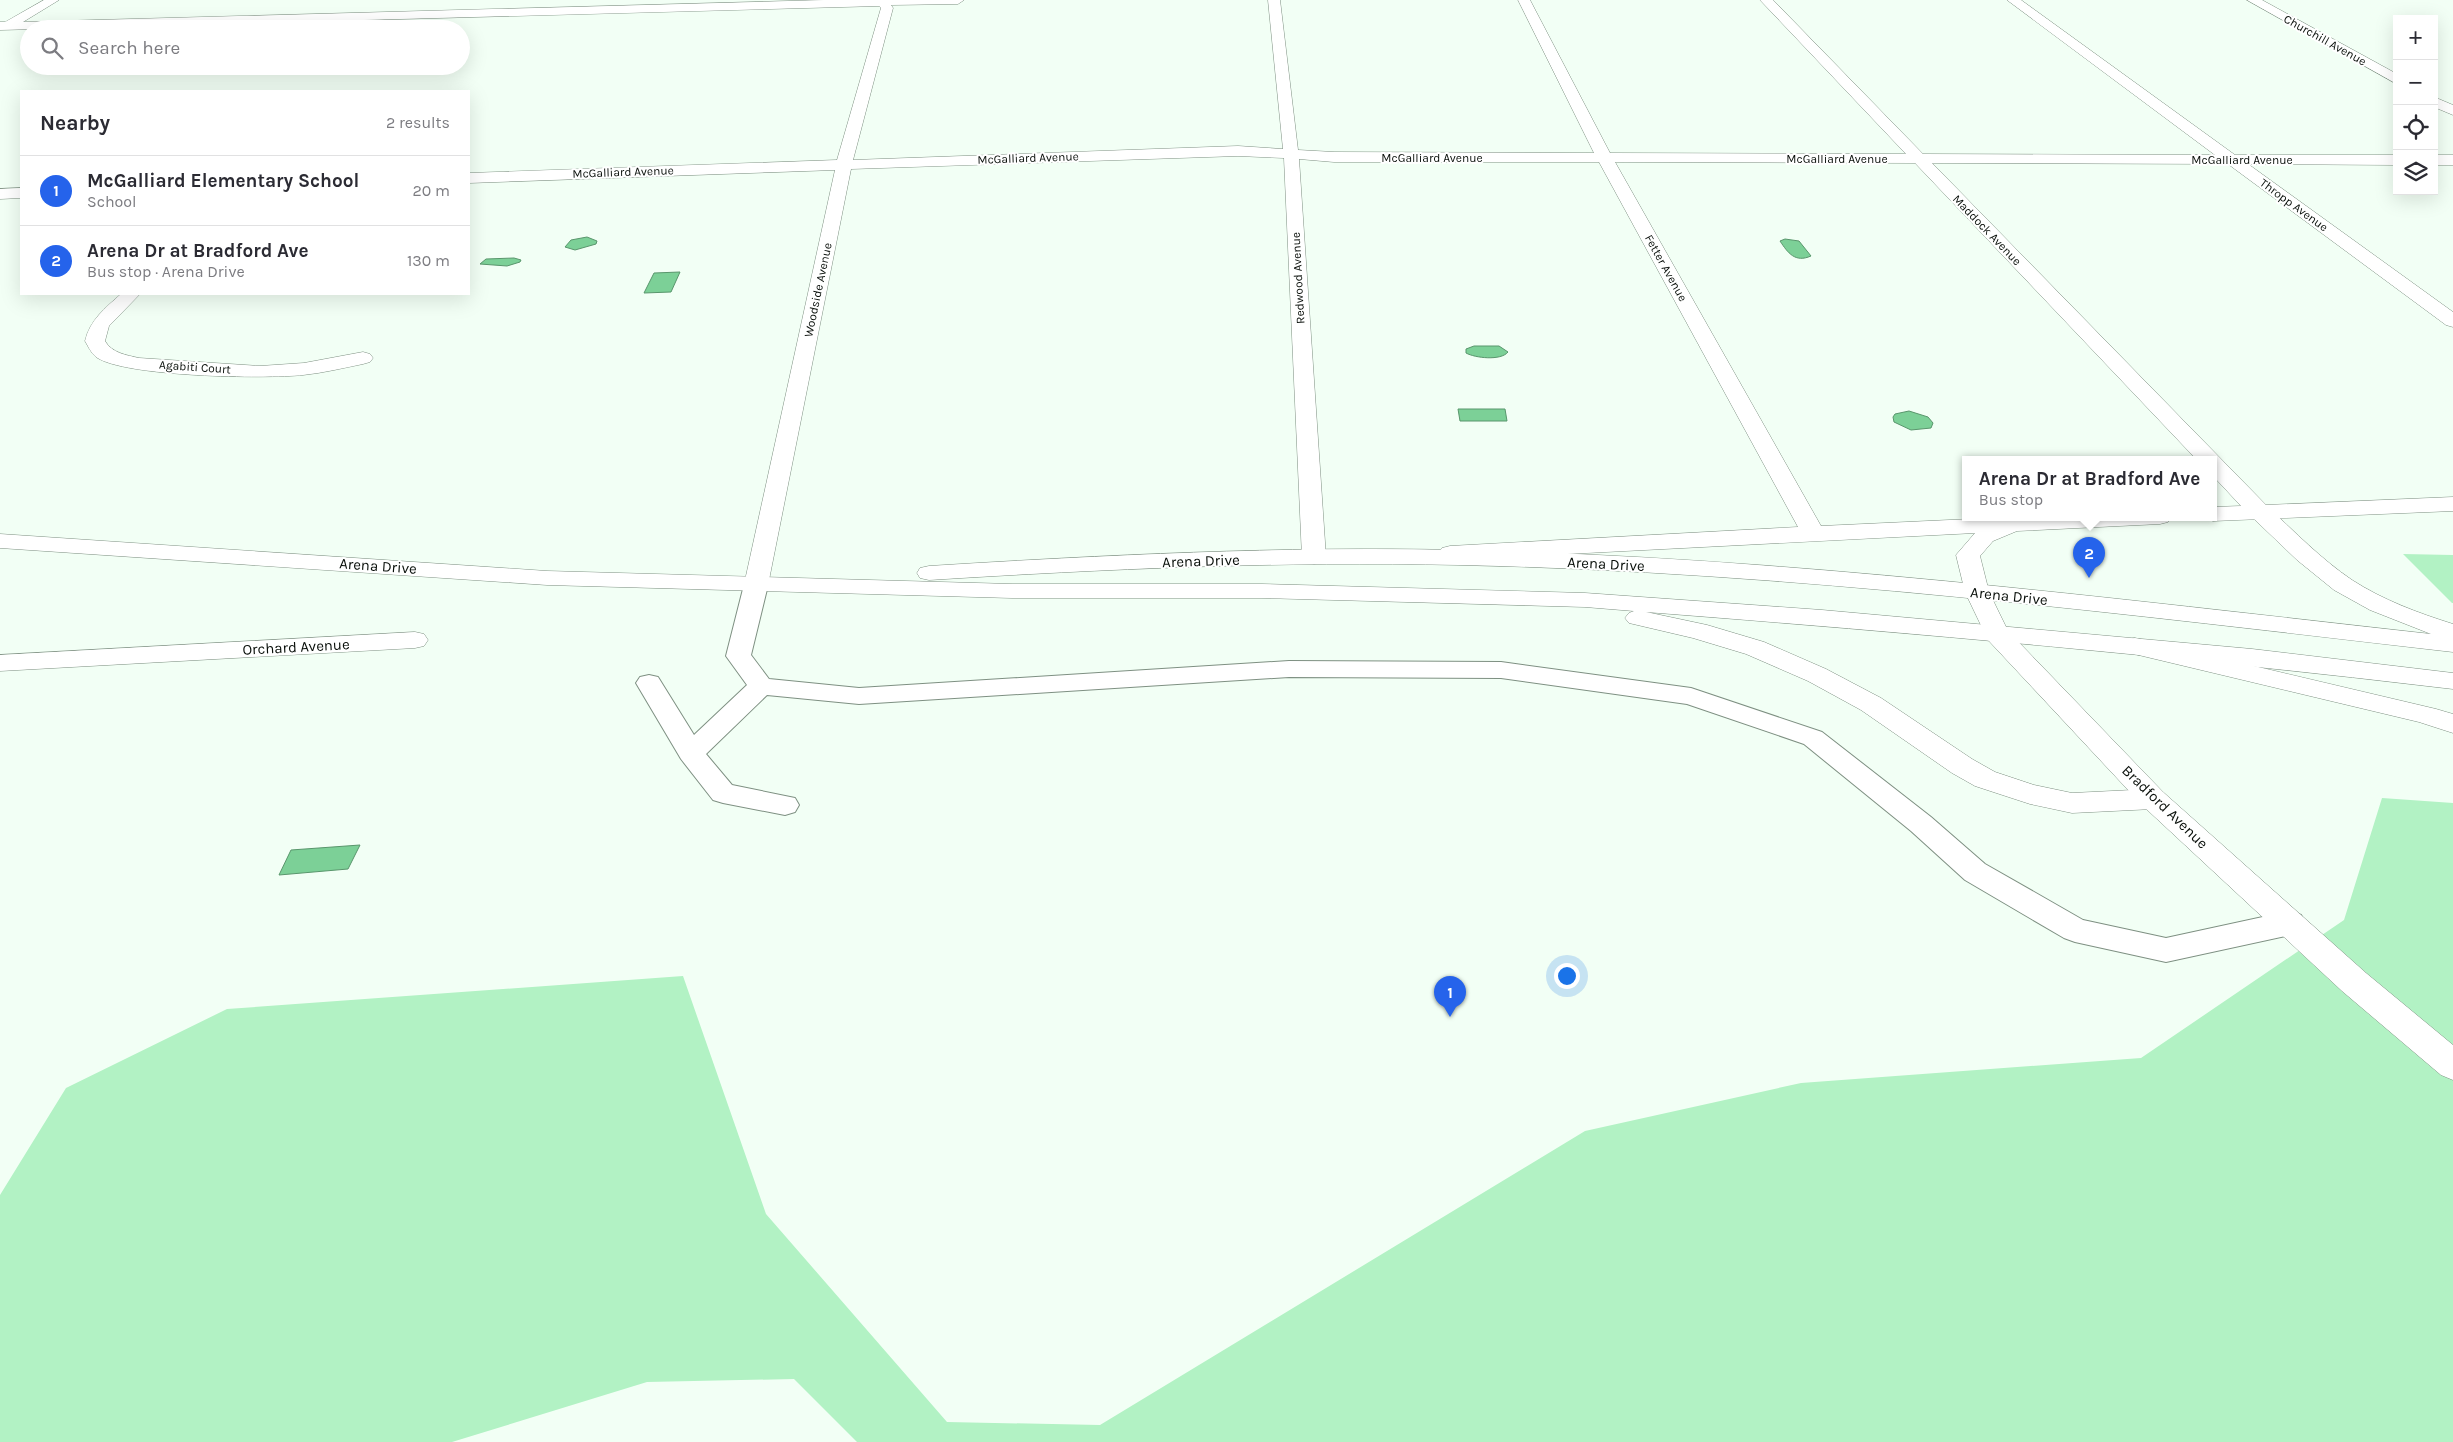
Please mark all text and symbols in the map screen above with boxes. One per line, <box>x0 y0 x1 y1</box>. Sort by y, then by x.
street label: Churchill Avenue <box>2281 12 2369 68</box>
map controls <box>2393 15 2438 195</box>
button: + <box>2393 15 2438 60</box>
search box <box>20 20 470 75</box>
icon: search <box>38 34 66 62</box>
text: Search here <box>78 37 180 59</box>
button: − <box>2393 60 2438 105</box>
button: locate <box>2393 105 2438 150</box>
text: Nearby <box>40 111 110 135</box>
text: 2 results <box>386 113 450 132</box>
street label: McGalliard Avenue <box>977 149 1079 167</box>
button: layers <box>2393 150 2438 195</box>
street label: McGalliard Avenue <box>1381 151 1483 165</box>
street label: McGalliard Avenue <box>1786 152 1888 166</box>
street label: McGalliard Avenue <box>2191 153 2293 167</box>
street label: McGalliard Avenue <box>572 163 674 181</box>
text: McGalliard Elementary School <box>87 170 359 192</box>
street label: Thropp Avenue <box>2257 176 2331 234</box>
text: 1 <box>53 181 59 200</box>
text: 20 m <box>412 181 450 200</box>
text: School <box>87 192 137 211</box>
street label: Maddock Avenue <box>1950 192 2024 268</box>
street label: Redwood Avenue <box>1289 232 1307 324</box>
street label: Fetter Avenue <box>1642 232 1690 304</box>
text: Arena Dr at Bradford Ave <box>87 240 309 262</box>
street label: Woodside Avenue <box>801 242 835 338</box>
text: 2 <box>51 251 61 270</box>
text: 130 m <box>407 251 450 270</box>
text: Bus stop · Arena Drive <box>87 262 245 281</box>
street label: Agabiti Court <box>159 358 232 377</box>
popup <box>1962 456 2217 521</box>
text: Arena Dr at Bradford Ave <box>1979 468 2200 490</box>
text: Bus stop <box>1979 490 2043 509</box>
pin: 2 <box>2073 537 2105 578</box>
street label: Arena Drive <box>1162 551 1240 571</box>
street label: Arena Drive <box>1567 553 1645 575</box>
street label: Arena Drive <box>339 554 417 578</box>
street label: Arena Drive <box>1969 583 2049 609</box>
street label: Orchard Avenue <box>242 635 350 659</box>
street label: Bradford Avenue <box>2118 761 2212 853</box>
your location <box>1554 963 1580 989</box>
pin: 1 <box>1434 976 1466 1017</box>

